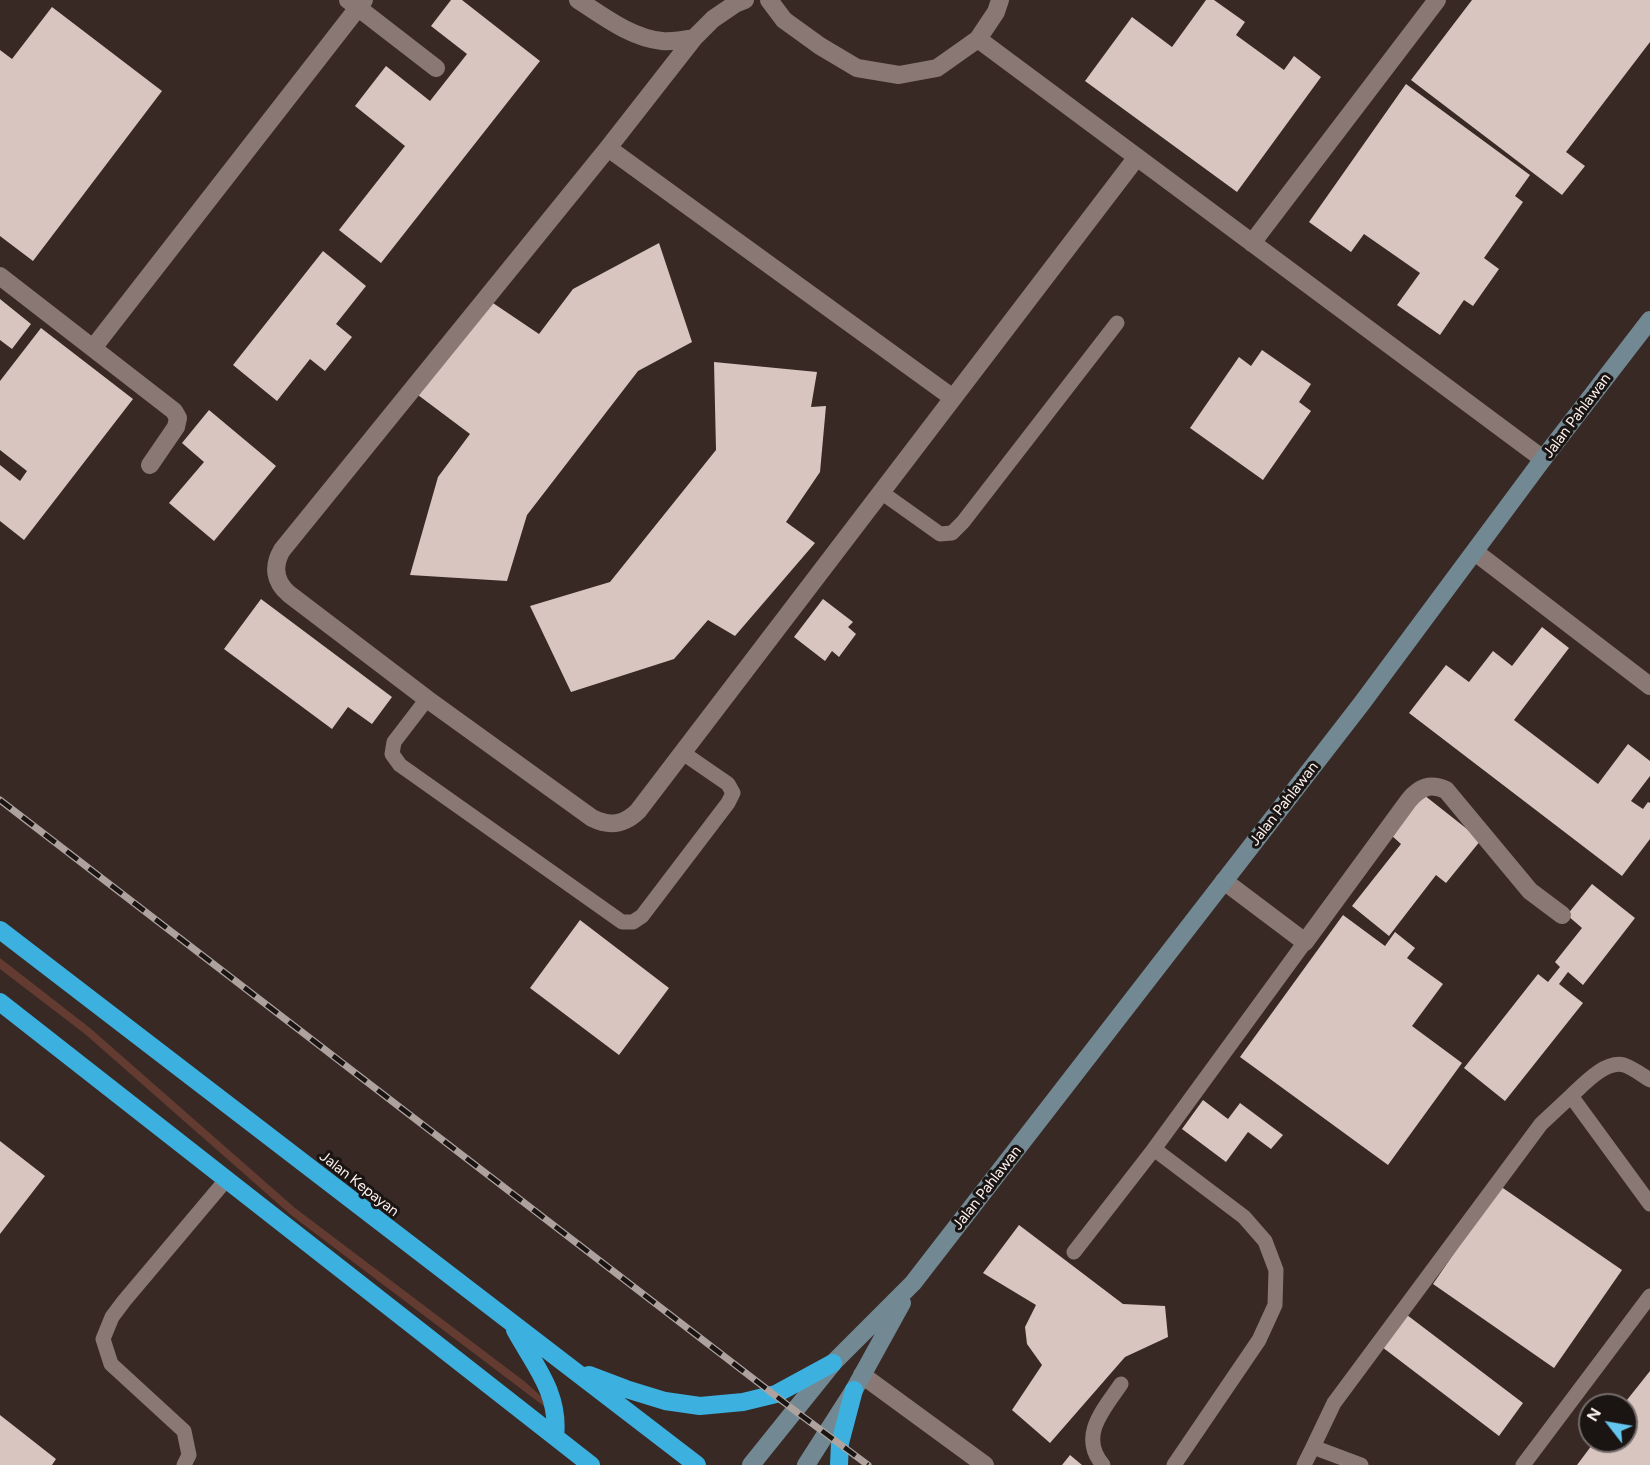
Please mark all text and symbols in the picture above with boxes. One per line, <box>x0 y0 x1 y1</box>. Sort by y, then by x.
street label: Jalan Pahlawan <box>1539 370 1615 462</box>
street label: Jalan Pahlawan <box>1246 759 1322 849</box>
street label: Jalan Pahlawan <box>949 1143 1025 1233</box>
street label: Jalan Kepayan <box>316 1147 402 1221</box>
north arrow <box>1578 1393 1638 1453</box>
text: N <box>1583 1404 1605 1425</box>

